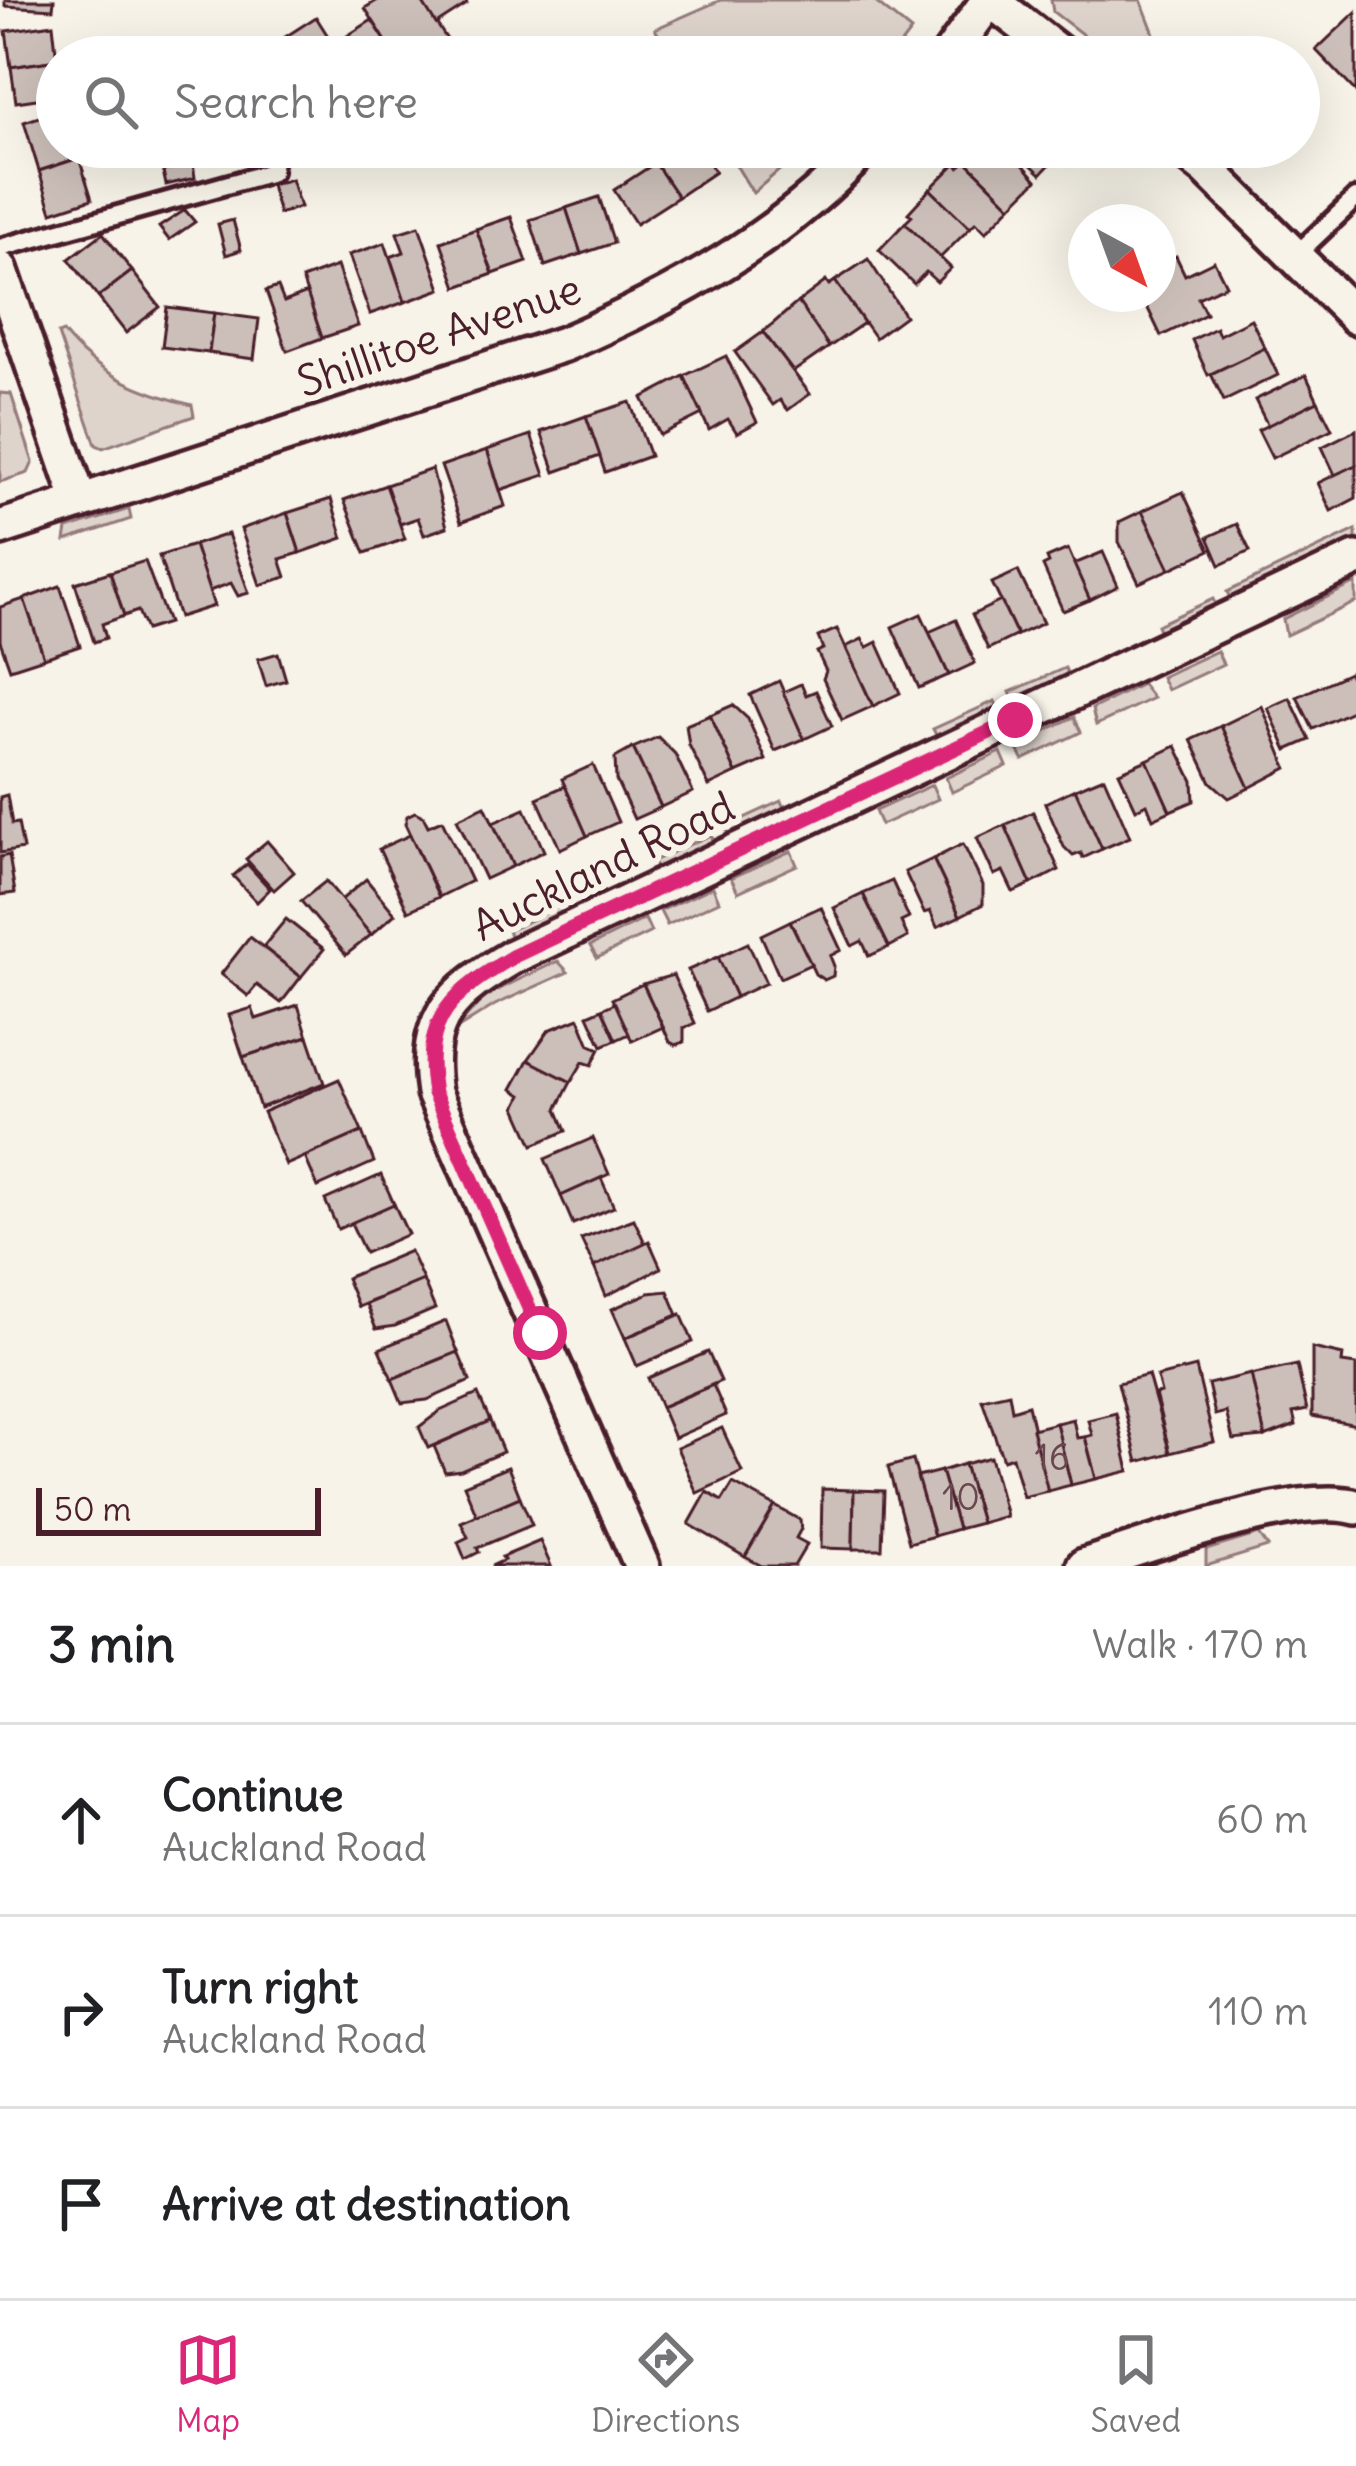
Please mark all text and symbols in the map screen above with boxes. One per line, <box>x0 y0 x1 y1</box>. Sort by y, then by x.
search box <box>36 36 1320 168</box>
icon: search <box>78 69 144 135</box>
text: Search here <box>174 74 418 130</box>
north arrow <box>1068 204 1176 312</box>
street label: Shillitoe Avenue <box>290 262 588 408</box>
route end <box>988 693 1042 747</box>
street label: Auckland Road <box>464 780 742 952</box>
route start <box>513 1306 567 1360</box>
house number: 16 <box>1034 1435 1070 1480</box>
house number: 10 <box>942 1475 980 1520</box>
scale bar <box>36 1482 321 1535</box>
text: 50 m <box>54 1488 131 1530</box>
text: 3 min <box>48 1612 175 1676</box>
text: Walk · 170 m <box>1092 1620 1308 1669</box>
text: Continue <box>162 1767 344 1823</box>
icon: ahead <box>48 1787 114 1853</box>
text: 60 m <box>1216 1795 1308 1844</box>
text: Auckland Road <box>162 1823 427 1872</box>
text: Turn right <box>162 1959 358 2015</box>
icon: right <box>48 1979 114 2045</box>
text: 110 m <box>1208 1987 1308 2036</box>
text: Auckland Road <box>162 2015 427 2064</box>
icon: arrive <box>48 2171 114 2237</box>
text: Arrive at destination <box>162 2176 571 2232</box>
tab: Map <box>175 2327 241 2441</box>
tab: Directions <box>591 2327 740 2441</box>
tab: Saved <box>1091 2327 1181 2441</box>

